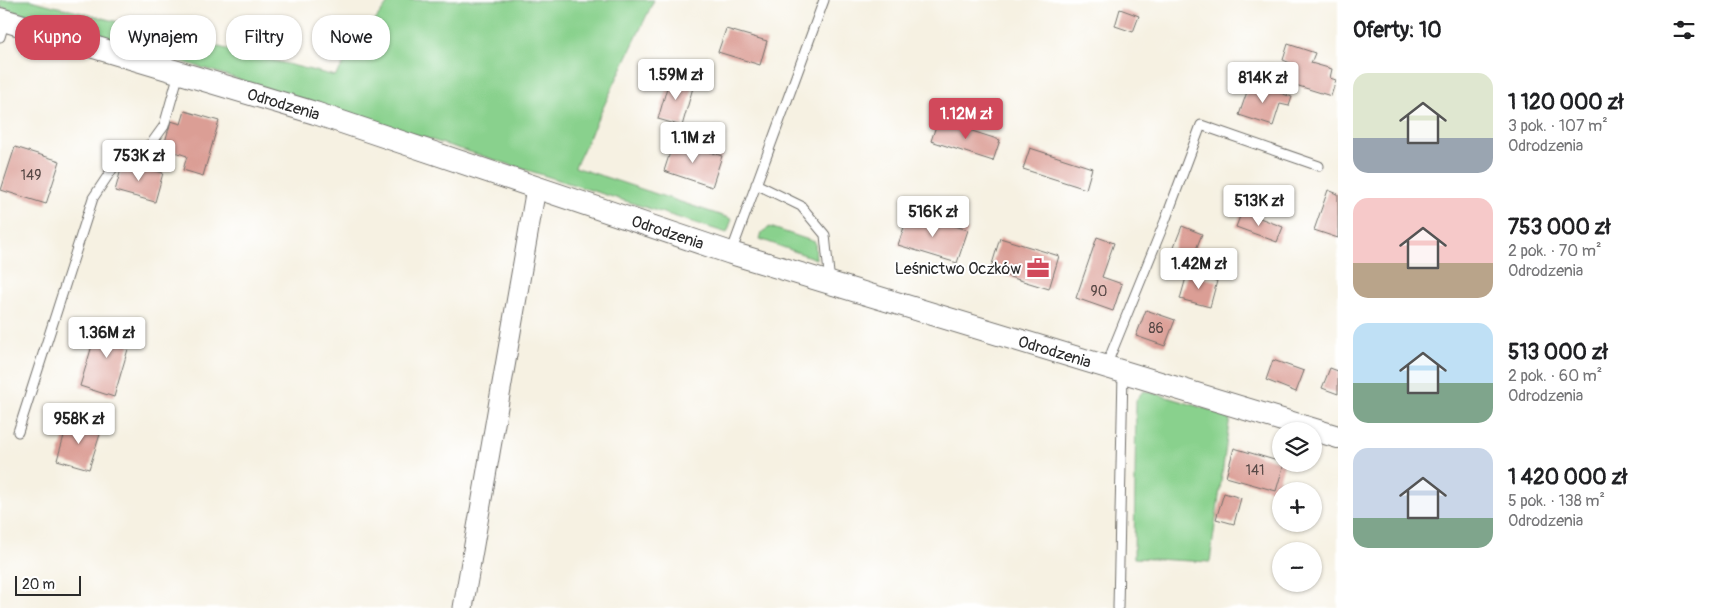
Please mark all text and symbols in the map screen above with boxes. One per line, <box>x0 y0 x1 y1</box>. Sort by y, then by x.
chip: Kupno <box>15 15 100 60</box>
chip: Wynajem <box>110 15 216 60</box>
chip: Filtry <box>226 15 302 60</box>
chip: Nowe <box>312 15 390 60</box>
icon: filters <box>1670 16 1698 44</box>
text: Oferty: 10 <box>1353 17 1442 44</box>
pin: 1.59M zł <box>624 58 728 101</box>
pin: 814K zł <box>1217 62 1309 104</box>
text: 1.59M zł <box>649 65 703 85</box>
text: 814K zł <box>1238 68 1288 88</box>
street label: Odrodzenia <box>244 84 322 125</box>
text: 1 120 000 zł <box>1508 89 1623 116</box>
icon: home <box>1393 93 1453 153</box>
pin: 1.12M zł <box>914 98 1018 140</box>
text: 1.12M zł <box>940 104 992 124</box>
text: 3 pok. · 107 m² <box>1508 116 1608 136</box>
pin: 1.1M zł <box>647 121 739 164</box>
text: 1.1M zł <box>671 128 715 148</box>
text: Odrodzenia <box>1508 136 1583 156</box>
pin: 753K zł <box>93 140 185 182</box>
text: 753K zł <box>113 146 165 166</box>
house number: 149 <box>21 167 41 184</box>
pin: 513K zł <box>1213 184 1305 227</box>
text: 513K zł <box>1234 191 1284 211</box>
pin: 516K zł <box>887 196 979 238</box>
text: 516K zł <box>908 202 958 222</box>
street label: Odrodzenia <box>629 211 706 254</box>
text: 753 000 zł <box>1508 214 1610 241</box>
icon: home <box>1393 218 1453 278</box>
text: 2 pok. · 70 m² <box>1508 241 1601 261</box>
pin: 1.42M zł <box>1147 248 1251 290</box>
text: 1.42M zł <box>1171 254 1227 274</box>
office icon: Leśnictwo Oczków <box>1025 255 1051 281</box>
place label: Leśnictwo Oczków <box>895 259 1021 279</box>
text: Odrodzenia <box>1508 261 1583 281</box>
house number: 90 <box>1091 283 1107 300</box>
pin: 1.36M zł <box>55 316 159 359</box>
house number: 86 <box>1148 320 1164 337</box>
text: 1.36M zł <box>79 323 135 343</box>
street label: Odrodzenia <box>1016 332 1093 373</box>
text: 513 000 zł <box>1508 339 1608 366</box>
icon: home <box>1393 343 1453 403</box>
text: 2 pok. · 60 m² <box>1508 366 1602 386</box>
text: Odrodzenia <box>1508 386 1583 406</box>
pin: 958K zł <box>33 402 125 445</box>
text: 958K zł <box>54 409 104 429</box>
map controls <box>1272 422 1322 592</box>
button: layers <box>1272 422 1322 472</box>
house number: 141 <box>1245 462 1265 479</box>
text: 1 420 000 zł <box>1508 464 1627 491</box>
icon: home <box>1393 468 1453 528</box>
button: + <box>1272 482 1322 532</box>
text: 5 pok. · 138 m² <box>1508 491 1605 511</box>
text: Odrodzenia <box>1508 511 1583 531</box>
button: − <box>1272 542 1322 592</box>
scale bar <box>15 573 81 596</box>
text: 20 m <box>22 576 55 593</box>

